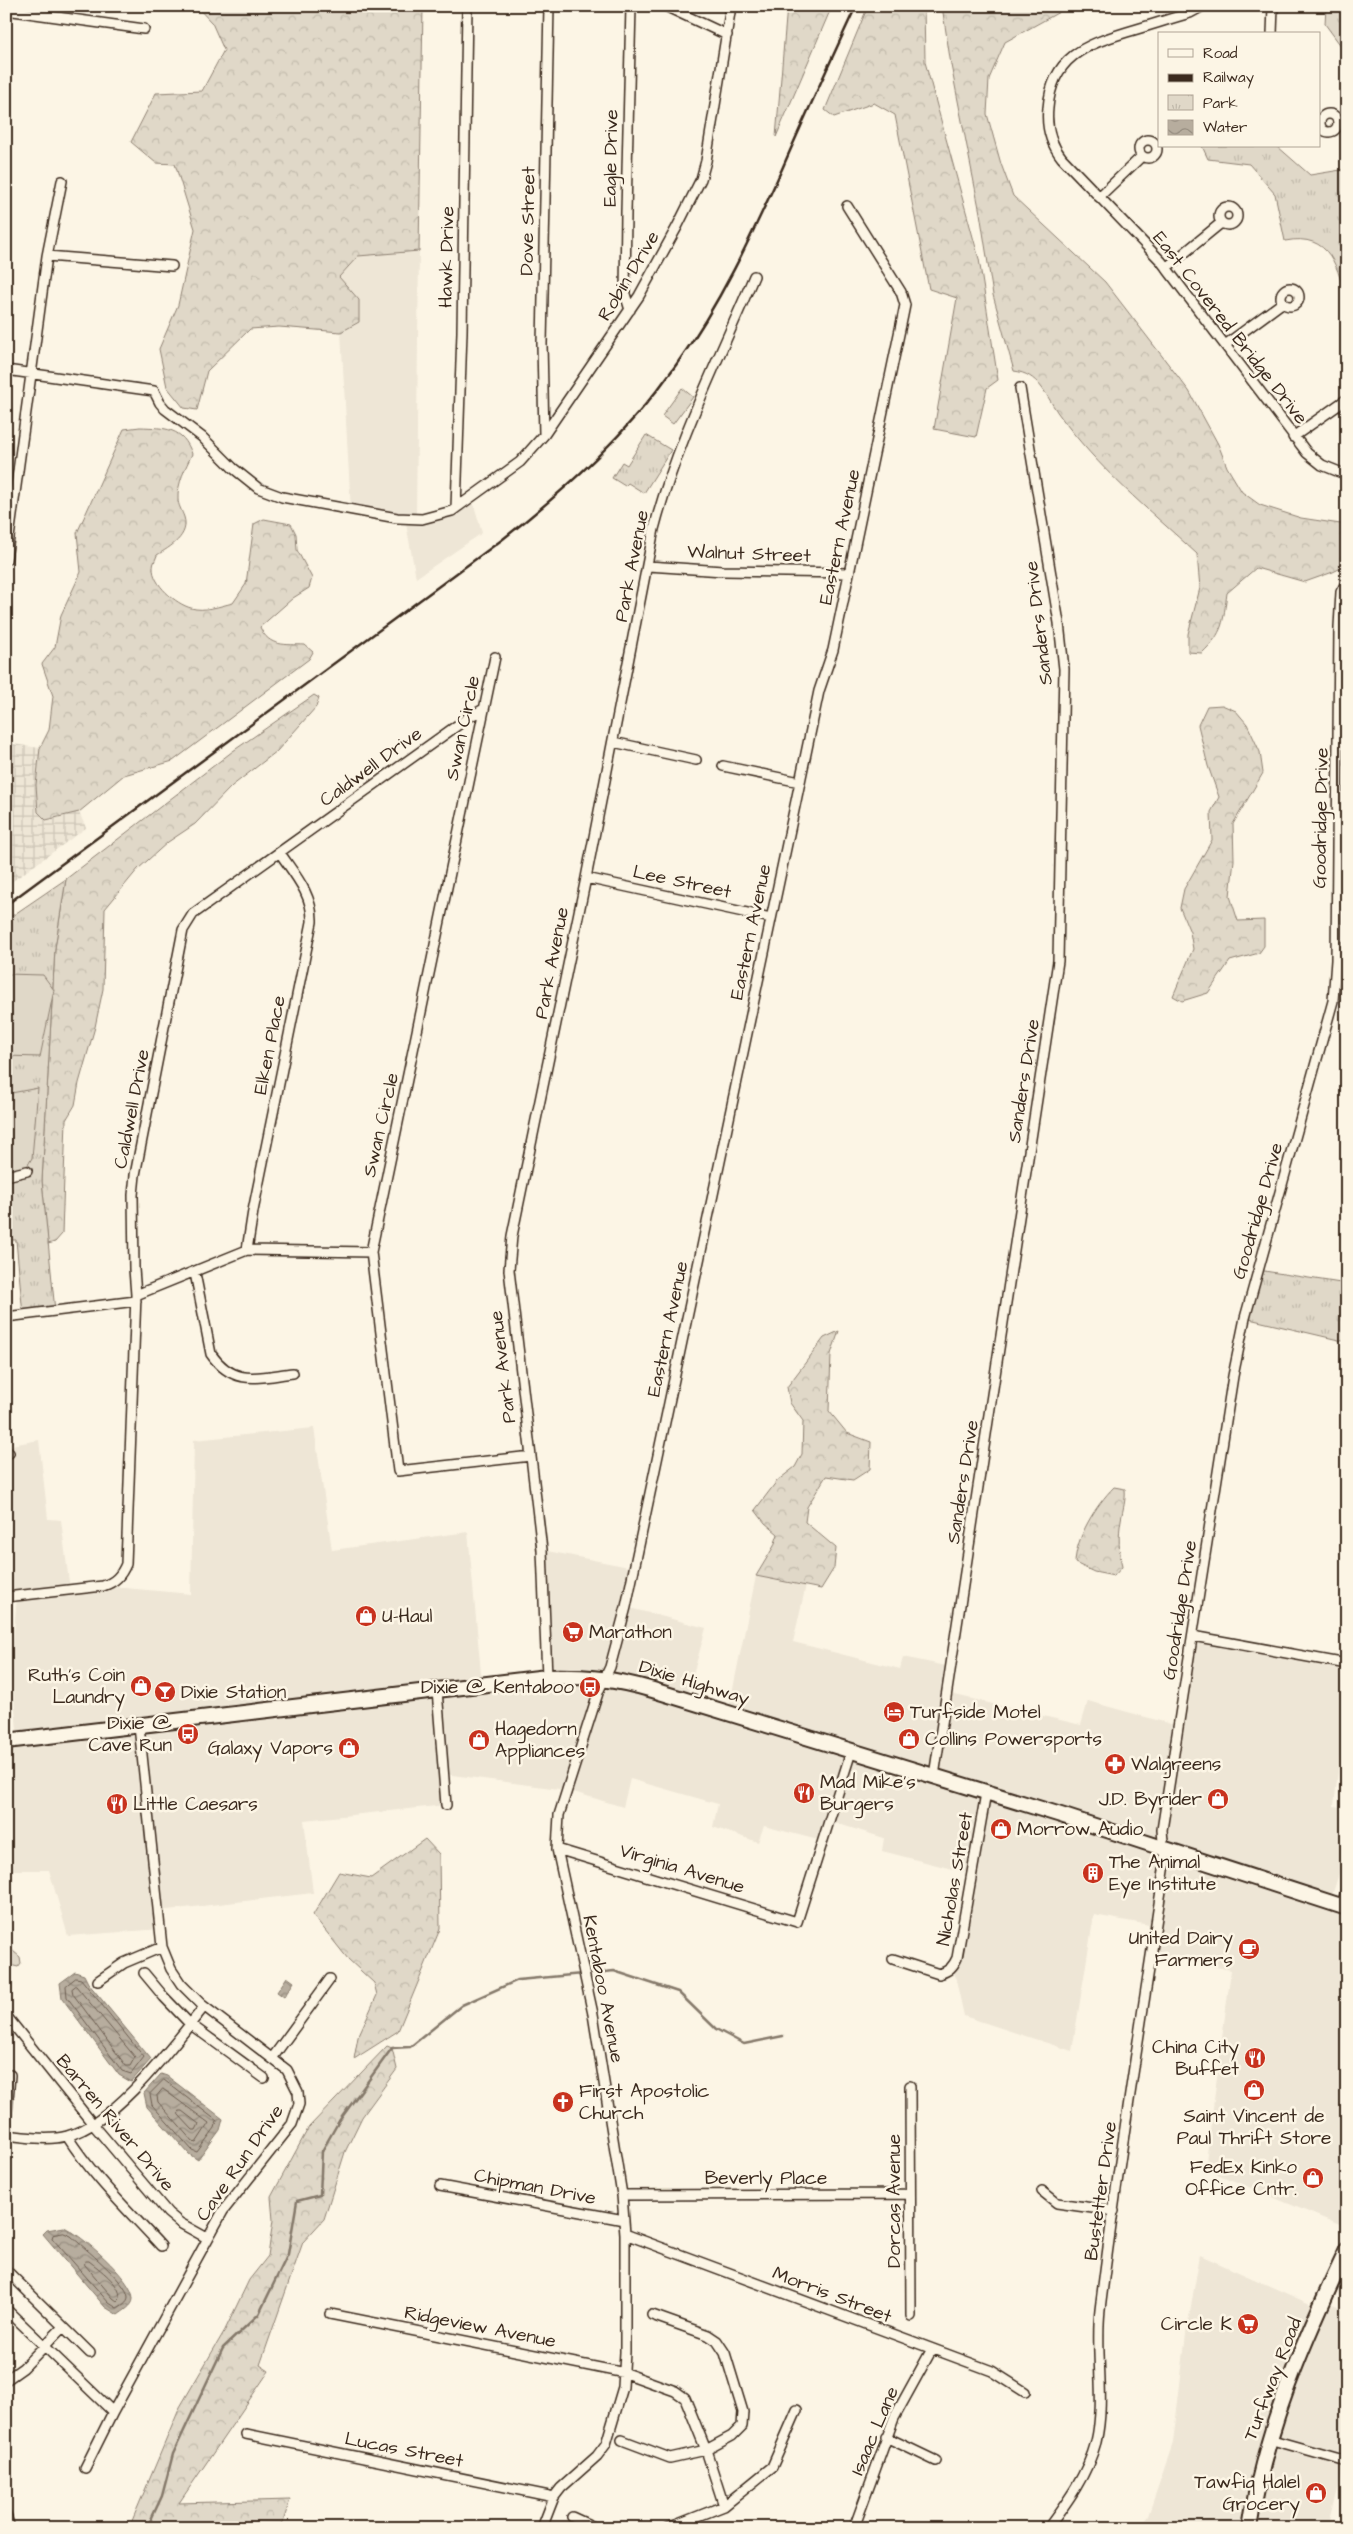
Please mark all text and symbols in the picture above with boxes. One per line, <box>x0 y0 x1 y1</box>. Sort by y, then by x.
legend <box>1158 32 1320 148</box>
text: Road <box>1203 43 1238 64</box>
text: Railway <box>1203 67 1254 89</box>
text: Park <box>1203 93 1238 114</box>
street label: Eagle Drive <box>597 109 626 207</box>
text: Water <box>1203 117 1247 138</box>
street label: Dove Street <box>514 166 542 276</box>
street label: Hawk Drive <box>433 206 461 308</box>
street label: Robin Drive <box>591 226 667 326</box>
street label: East Covered Bridge Drive <box>1145 226 1314 431</box>
street label: Eastern Avenue <box>812 467 868 607</box>
street label: Park Avenue <box>608 508 656 624</box>
street label: Walnut Street <box>687 538 812 570</box>
street label: Sanders Drive <box>1018 559 1060 687</box>
street label: Swan Circle <box>439 673 487 783</box>
street label: Caldwell Drive <box>314 721 428 813</box>
street label: Goodridge Drive <box>1306 747 1337 889</box>
street label: Lee Street <box>630 858 734 906</box>
street label: Eastern Avenue <box>723 862 779 1002</box>
street label: Park Avenue <box>528 905 576 1021</box>
street label: Elken Place <box>247 993 293 1097</box>
street label: Sanders Drive <box>1001 1017 1047 1145</box>
street label: Caldwell Drive <box>107 1047 157 1171</box>
street label: Swan Circle <box>356 1070 406 1180</box>
street label: Goodridge Drive <box>1226 1140 1291 1283</box>
street label: Eastern Avenue <box>640 1259 696 1399</box>
street label: Park Avenue <box>483 1309 523 1425</box>
street label: Sanders Drive <box>940 1418 986 1546</box>
street label: Goodridge Drive <box>1156 1538 1205 1682</box>
place label: U-Haul <box>382 1603 432 1630</box>
shop icon: U-Haul <box>354 1604 378 1628</box>
place label: Marathon <box>589 1619 672 1646</box>
supermarket icon: Marathon <box>561 1620 585 1644</box>
street label: Dixie Highway <box>635 1653 753 1714</box>
place label: Ruth’s Coin Laundry <box>28 1662 126 1712</box>
shop icon: Ruth’s Coin Laundry <box>129 1674 153 1698</box>
place label: Dixie @ Kentaboo <box>421 1674 574 1701</box>
bus stop icon: Dixie @ Kentaboo <box>578 1675 602 1699</box>
place label: Dixie Station <box>181 1679 286 1706</box>
bar icon: Dixie Station <box>153 1680 177 1704</box>
place label: Turfside Motel <box>910 1699 1041 1726</box>
hotel icon: Turfside Motel <box>882 1700 906 1724</box>
place label: Dixie @ Cave Run <box>88 1710 172 1759</box>
place label: Hagedorn Appliances <box>495 1716 585 1765</box>
bus stop icon: Dixie @ Cave Run <box>176 1722 200 1746</box>
place label: Collins Powersports <box>925 1726 1102 1753</box>
shop icon: Collins Powersports <box>897 1727 921 1751</box>
shop icon: Hagedorn Appliances <box>467 1728 491 1752</box>
place label: Galaxy Vapors <box>208 1735 333 1763</box>
shop icon: Galaxy Vapors <box>337 1736 361 1760</box>
place label: Walgreens <box>1131 1751 1221 1779</box>
pharmacy icon: Walgreens <box>1103 1752 1127 1776</box>
place label: Mad Mike’s Burgers <box>820 1769 916 1819</box>
restaurant icon: Mad Mike’s Burgers <box>792 1781 816 1805</box>
place label: J.D. Byrider <box>1099 1786 1203 1814</box>
shop icon: J.D. Byrider <box>1206 1787 1230 1811</box>
place label: Little Caesars <box>133 1791 258 1818</box>
restaurant icon: Little Caesars <box>105 1792 129 1816</box>
street label: Nicholas Street <box>930 1810 980 1948</box>
place label: Morrow Audio <box>1017 1816 1143 1843</box>
shop icon: Morrow Audio <box>989 1817 1013 1841</box>
street label: Virginia Avenue <box>616 1837 748 1902</box>
place label: The Animal Eye Institute <box>1109 1849 1216 1899</box>
building icon: The Animal Eye Institute <box>1081 1861 1105 1885</box>
street label: Kentaboo Avenue <box>575 1913 631 2065</box>
place label: United Dairy Farmers <box>1129 1925 1234 1974</box>
cafe icon: United Dairy Farmers <box>1237 1937 1261 1961</box>
place label: China City Buffet <box>1152 2034 1240 2083</box>
restaurant icon: China City Buffet <box>1243 2046 1267 2070</box>
street label: Barren River Drive <box>49 2048 181 2198</box>
place label: First Apostolic Church <box>579 2078 710 2127</box>
shop icon: Saint Vincent de Paul Thrift Store <box>1242 2078 1266 2102</box>
church icon: First Apostolic Church <box>551 2090 575 2114</box>
street label: Cave Run Drive <box>190 2099 290 2227</box>
place label: Saint Vincent de Paul Thrift Store <box>1177 2103 1331 2152</box>
street label: Bustetter Drive <box>1078 2120 1124 2262</box>
street label: Dorcas Avenue <box>881 2134 908 2268</box>
place label: FedEx Kinko Office Cntr. <box>1185 2154 1297 2203</box>
street label: Chipman Drive <box>472 2162 598 2212</box>
street label: Beverly Place <box>705 2165 827 2193</box>
shop icon: FedEx Kinko Office Cntr. <box>1301 2166 1325 2190</box>
street label: Morris Street <box>768 2260 896 2330</box>
street label: Ridgeview Avenue <box>402 2299 558 2356</box>
place label: Circle K <box>1161 2311 1232 2338</box>
supermarket icon: Circle K <box>1236 2312 1260 2336</box>
street label: Turfway Road <box>1237 2313 1310 2445</box>
street label: Isaac Lane <box>844 2382 906 2480</box>
street label: Lucas Street <box>342 2425 466 2475</box>
place label: Tawfiq Halel Grocery <box>1194 2469 1301 2519</box>
shop icon: Tawfiq Halel Grocery <box>1304 2481 1328 2505</box>

